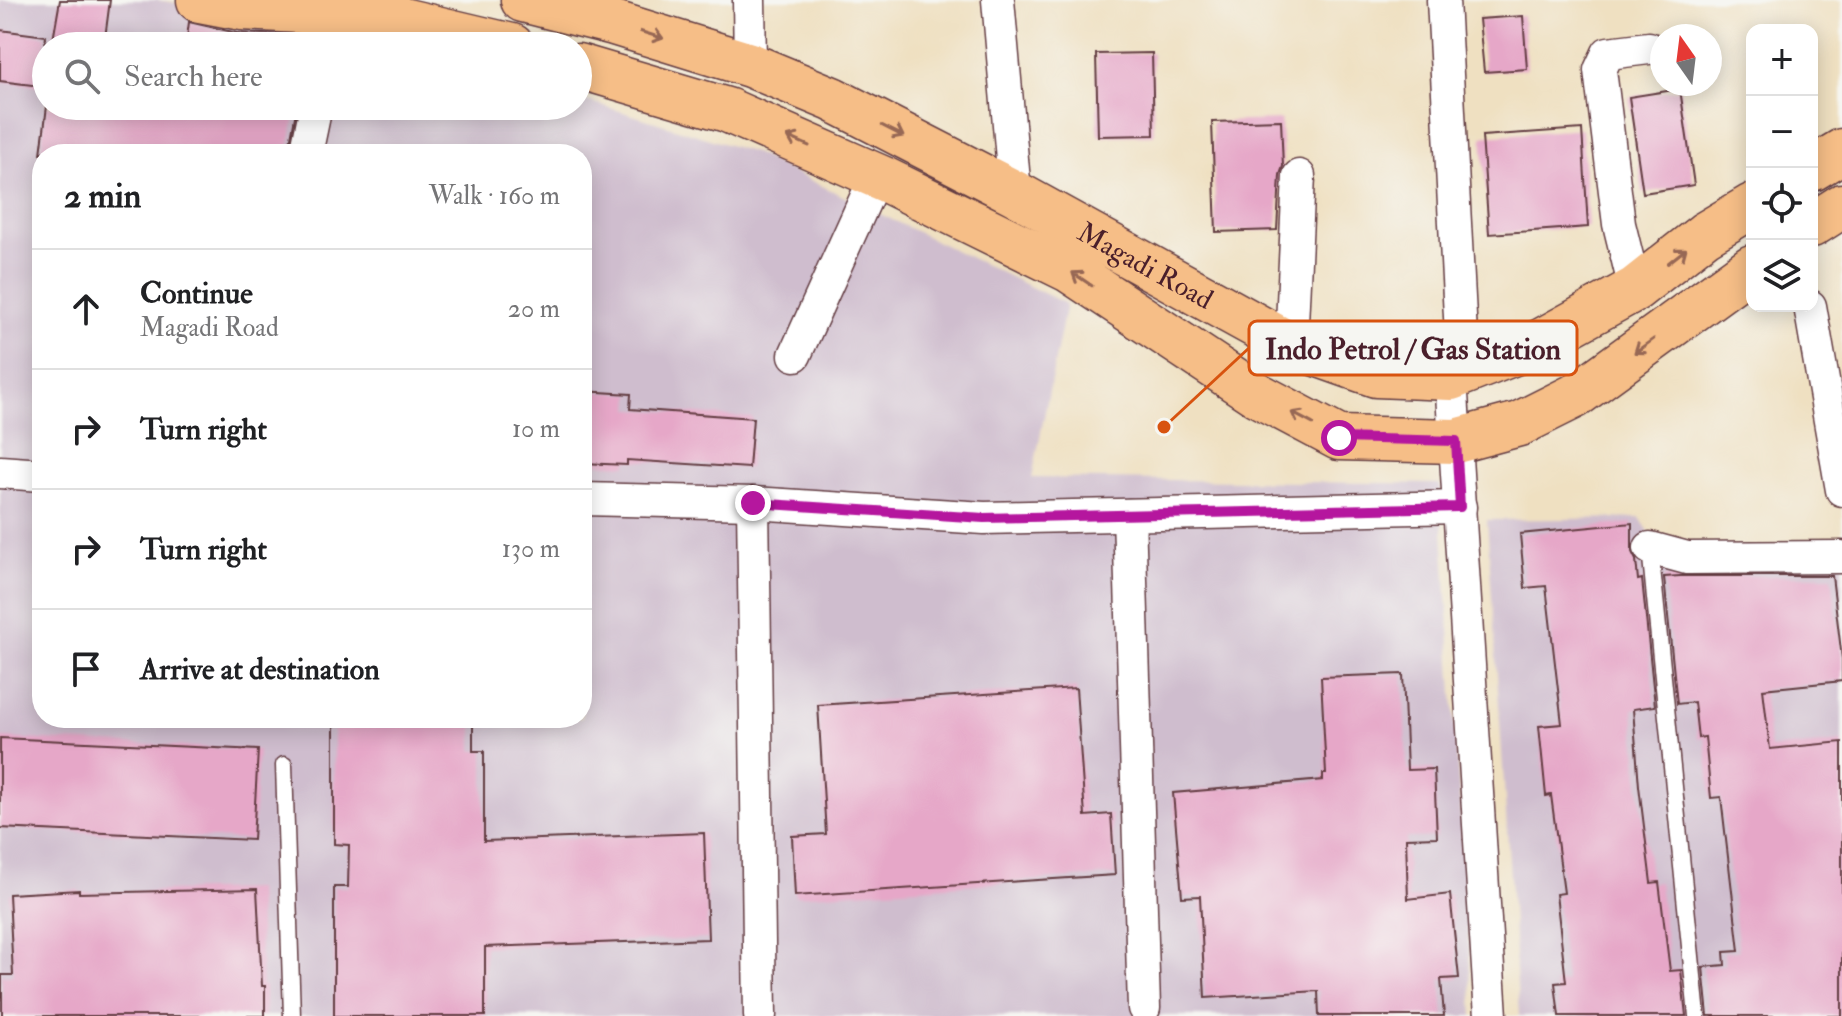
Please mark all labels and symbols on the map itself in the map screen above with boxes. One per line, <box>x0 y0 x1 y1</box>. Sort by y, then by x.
north arrow <box>1650 24 1722 96</box>
one-way arrow <box>639 29 664 43</box>
one-way arrow <box>880 123 904 139</box>
one-way arrow <box>786 133 811 148</box>
street label: Magadi Road <box>1071 215 1219 318</box>
one-way arrow <box>1666 247 1687 265</box>
one-way arrow <box>1072 271 1094 287</box>
callout: Indo Petrol / Gas Station <box>1249 321 1577 375</box>
text: Indo Petrol / Gas Station <box>1265 331 1561 368</box>
one-way arrow <box>1633 338 1655 354</box>
one-way arrow <box>1290 410 1314 426</box>
route start <box>1321 420 1357 456</box>
route end <box>735 485 771 521</box>

